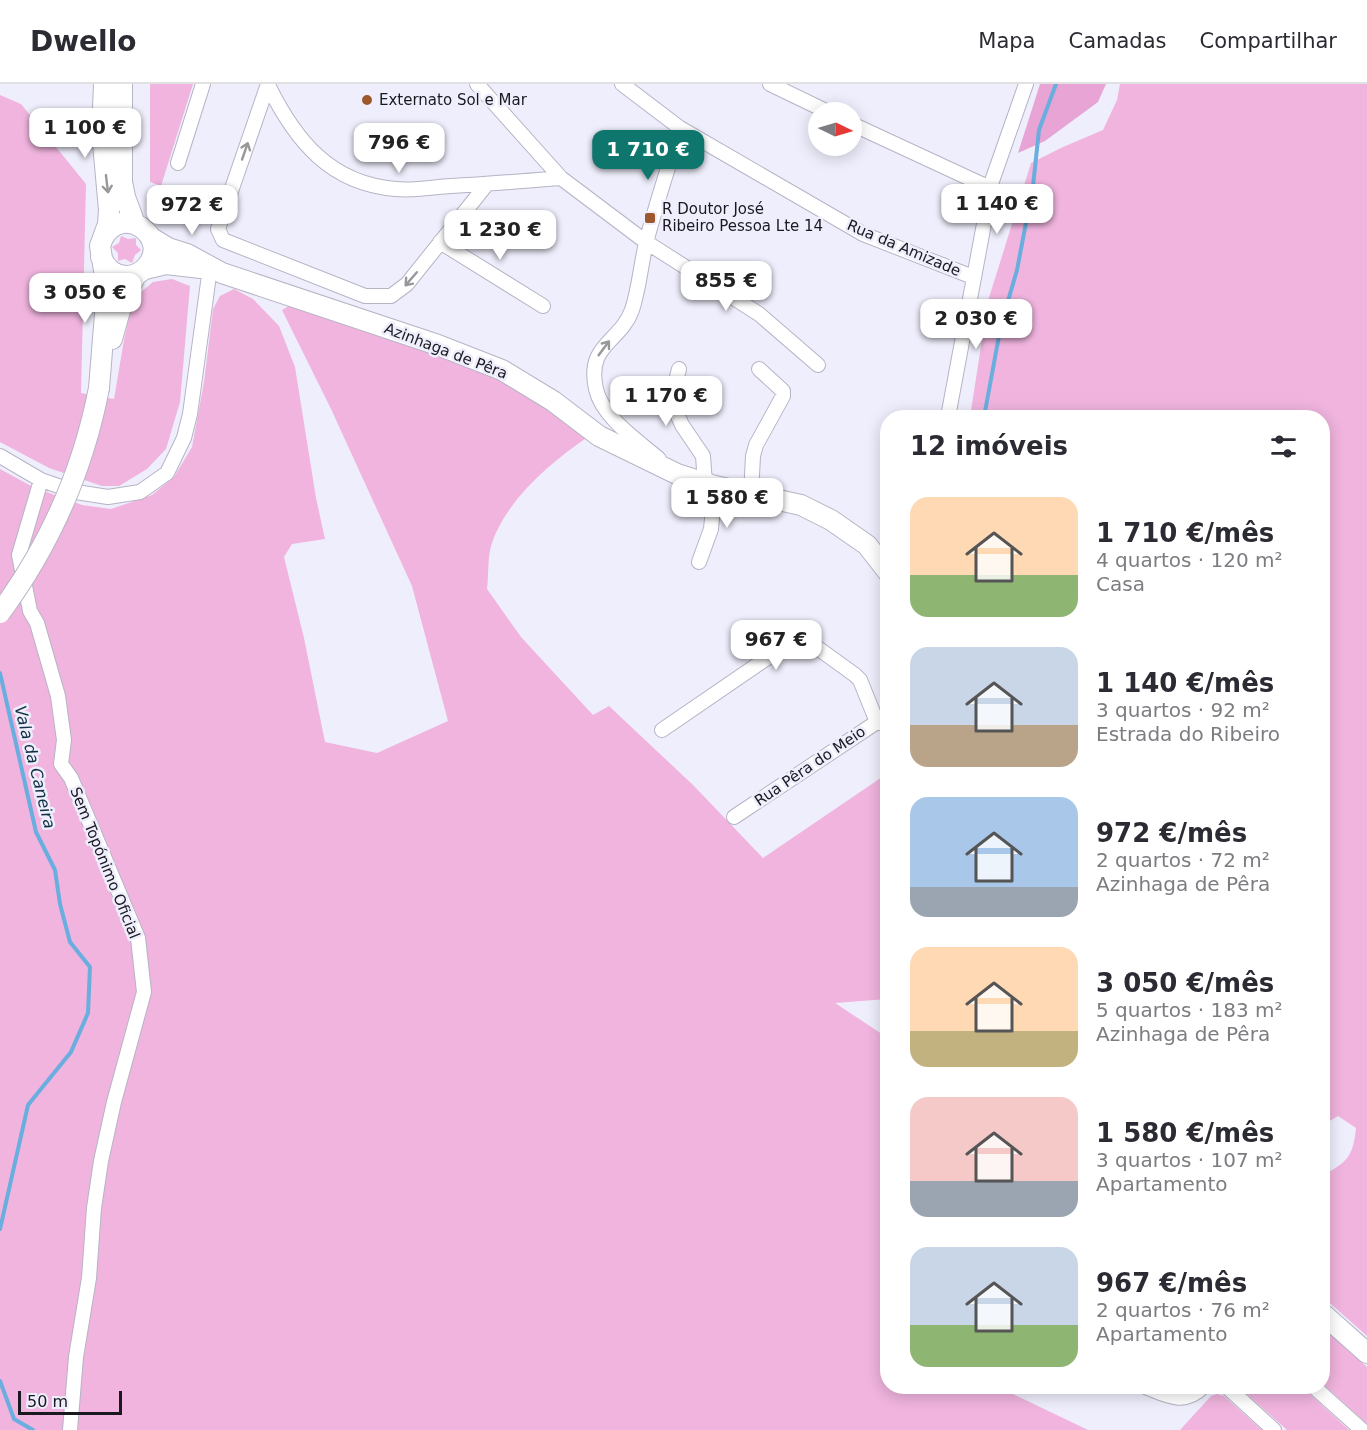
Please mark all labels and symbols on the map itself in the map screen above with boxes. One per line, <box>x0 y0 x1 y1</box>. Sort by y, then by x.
place label: Externato Sol e Mar <box>379 91 528 109</box>
marker: Externato Sol e Mar <box>360 93 374 107</box>
north arrow <box>808 102 862 156</box>
pin: 1 100 € <box>30 108 140 159</box>
pin: 796 € <box>357 123 441 174</box>
pin: 1 710 € <box>593 130 703 181</box>
one-way arrow <box>240 142 251 161</box>
one-way arrow <box>102 174 113 194</box>
pin: 1 140 € <box>942 184 1052 235</box>
pin: 972 € <box>150 185 234 236</box>
place label: R Doutor José Ribeiro Pessoa Lte 14 <box>662 200 823 235</box>
pin: 1 230 € <box>445 210 555 261</box>
marker: R Doutor José Ribeiro Pessoa Lte 14 <box>643 211 657 225</box>
street label: Rua da Amizade <box>845 216 963 280</box>
pin: 855 € <box>684 261 768 312</box>
one-way arrow <box>404 270 418 286</box>
pin: 3 050 € <box>30 273 140 324</box>
pin: 2 030 € <box>921 299 1031 350</box>
street label: Azinhaga de Pêra <box>382 319 510 383</box>
one-way arrow <box>597 340 610 356</box>
pin: 1 170 € <box>611 376 721 427</box>
pin: 1 580 € <box>672 478 782 529</box>
pin: 967 € <box>734 620 818 671</box>
water label: Vala da Caneira <box>11 704 59 830</box>
street label: Rua Pêra do Meio <box>751 722 869 810</box>
street label: Sem Topónimo Oficial <box>66 785 144 941</box>
scale bar <box>18 1388 122 1416</box>

